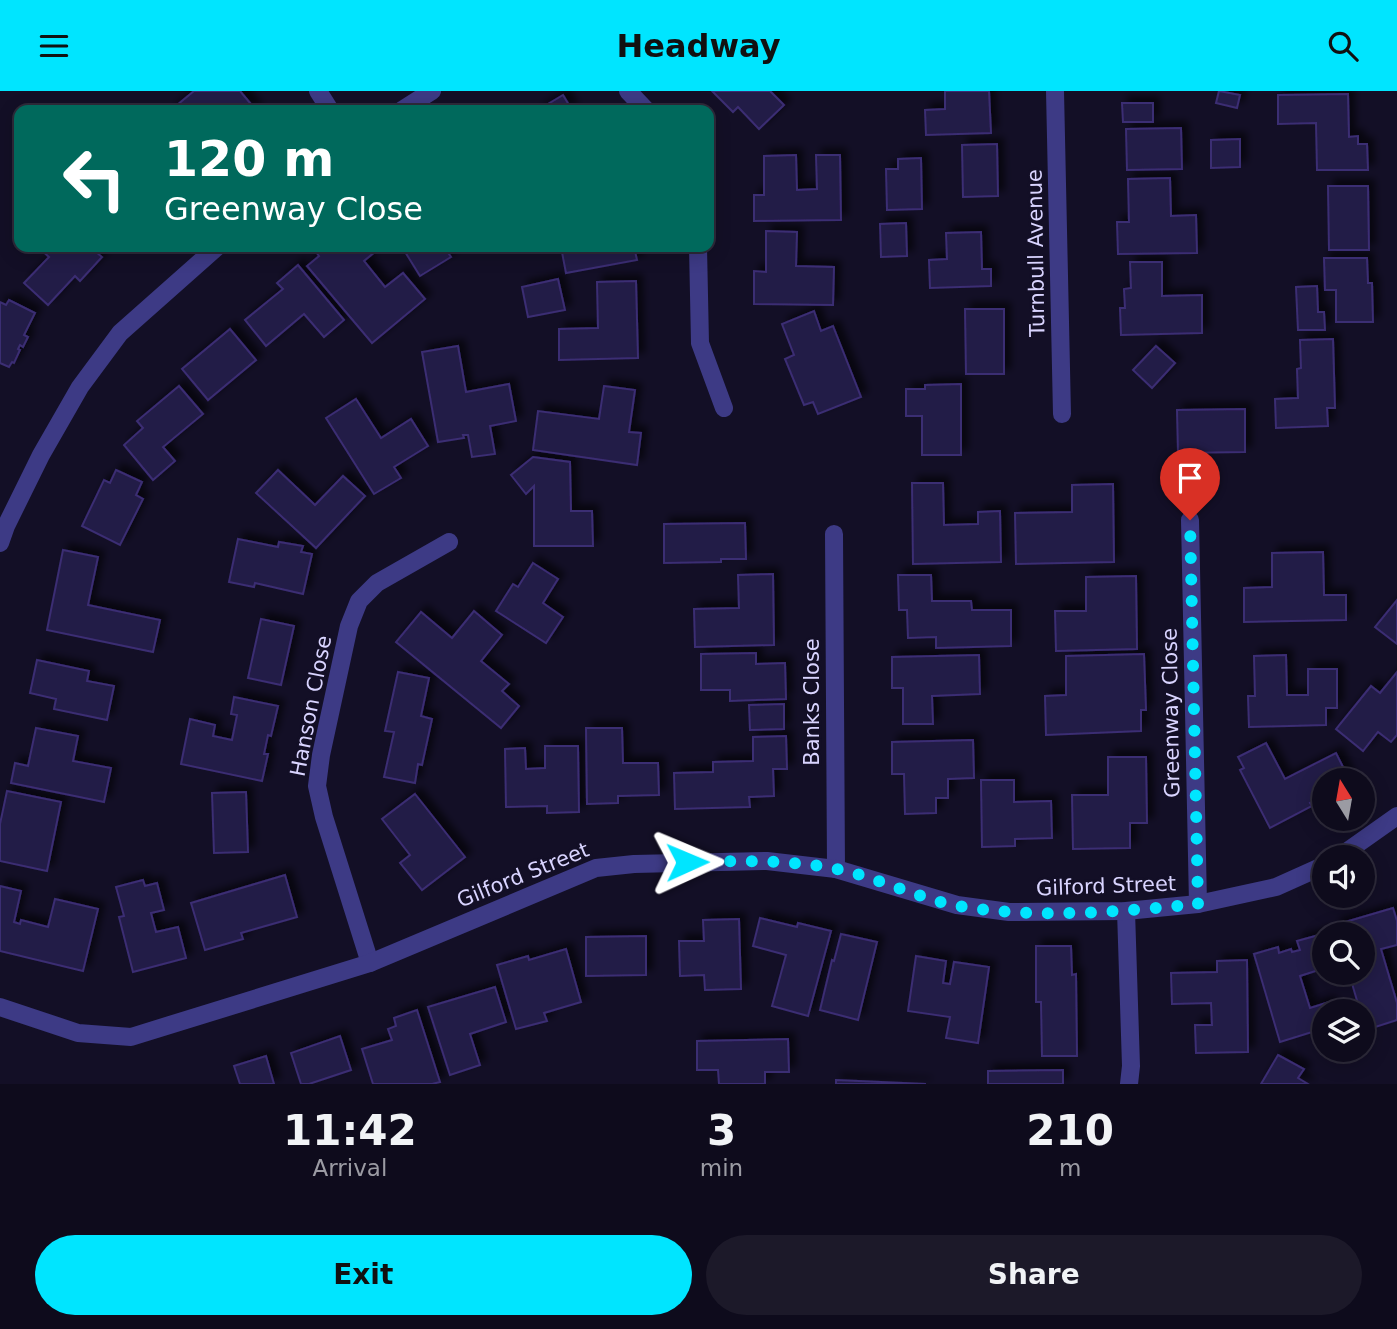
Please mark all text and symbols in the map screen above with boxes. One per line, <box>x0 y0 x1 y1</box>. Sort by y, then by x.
icon: menu <box>35 27 73 65</box>
text: Headway <box>616 27 781 65</box>
icon: search <box>1324 27 1362 65</box>
text: 120 m <box>164 131 334 188</box>
icon: left <box>49 133 140 224</box>
street label: Turnbull Avenue <box>1023 169 1049 338</box>
text: Greenway Close <box>164 190 423 228</box>
pin <box>1160 448 1220 520</box>
icon: arrive <box>1171 459 1209 497</box>
street label: Greenway Close <box>1158 628 1184 798</box>
street label: Hanson Close <box>286 634 336 778</box>
street label: Banks Close <box>800 638 824 766</box>
north arrow <box>1312 768 1376 831</box>
map controls <box>1312 768 1375 1062</box>
position arrow <box>650 825 724 899</box>
street label: Gilford Street <box>453 838 593 912</box>
button: sound <box>1312 845 1375 908</box>
street label: Gilford Street <box>1035 872 1177 900</box>
button: search <box>1312 922 1375 985</box>
button: layers <box>1312 999 1375 1062</box>
text: 11:42 <box>283 1106 417 1155</box>
text: 3 <box>707 1106 736 1155</box>
text: 210 <box>1026 1106 1114 1155</box>
text: Arrival <box>313 1155 387 1181</box>
text: min <box>700 1155 743 1181</box>
text: m <box>1059 1155 1081 1181</box>
button: Exit <box>35 1235 692 1315</box>
button: Share <box>706 1235 1362 1315</box>

